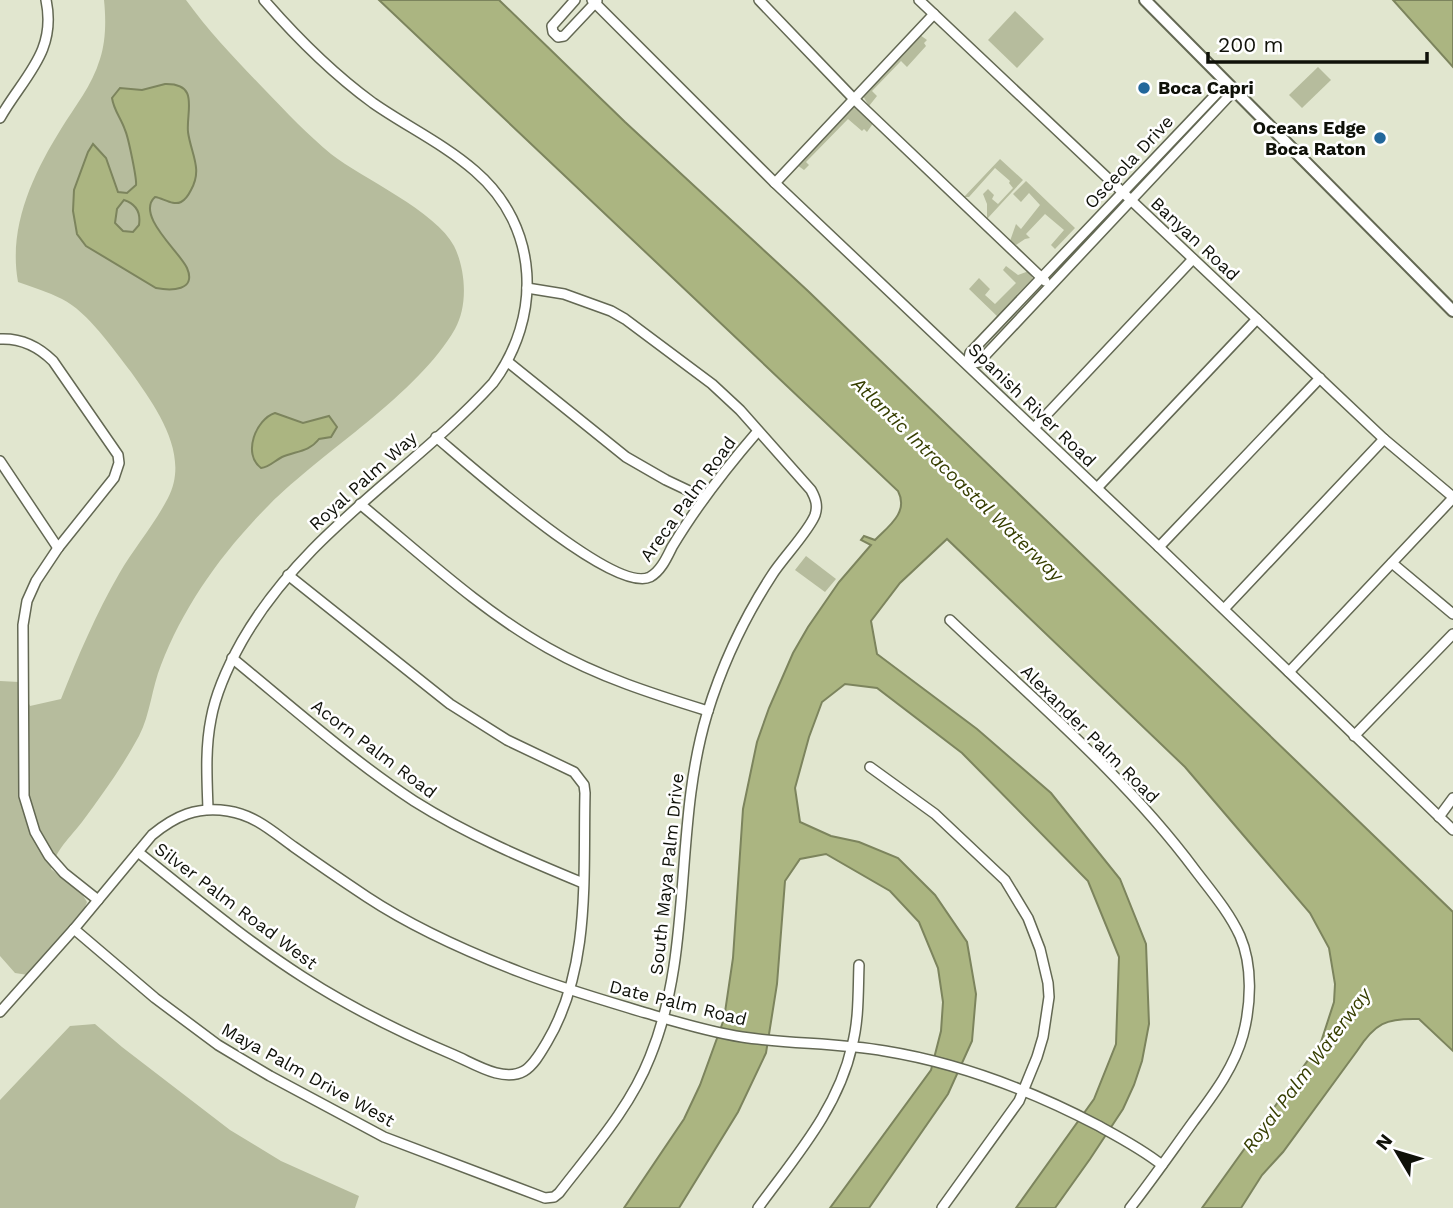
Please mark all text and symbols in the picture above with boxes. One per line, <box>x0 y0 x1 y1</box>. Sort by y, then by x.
scale bar <box>1208 21 1427 65</box>
text: 200 m <box>1218 32 1284 57</box>
place label: Boca Capri <box>1158 77 1254 98</box>
marker: Boca Capri <box>1136 80 1152 96</box>
street label: Osceola Drive <box>1080 110 1177 213</box>
place label: Oceans Edge Boca Raton <box>1253 117 1366 159</box>
marker: Oceans Edge Boca Raton <box>1372 130 1388 146</box>
street label: Banyan Road <box>1147 192 1244 285</box>
street label: Spanish River Road <box>964 338 1100 471</box>
water label: Atlantic Intracoastal Waterway <box>847 372 1069 587</box>
street label: Royal Palm Way <box>305 426 421 534</box>
street label: Areca Palm Road <box>635 432 740 565</box>
street label: Alexander Palm Road <box>1017 660 1164 807</box>
street label: Acorn Palm Road <box>308 695 441 802</box>
street label: South Maya Palm Drive <box>645 772 688 976</box>
street label: Silver Palm Road West <box>151 838 322 974</box>
street label: Date Palm Road <box>607 975 749 1030</box>
water label: Royal Palm Waterway <box>1237 983 1377 1157</box>
street label: Maya Palm Drive West <box>218 1018 399 1131</box>
north arrow <box>1362 1117 1432 1187</box>
text: N <box>1371 1129 1397 1154</box>

